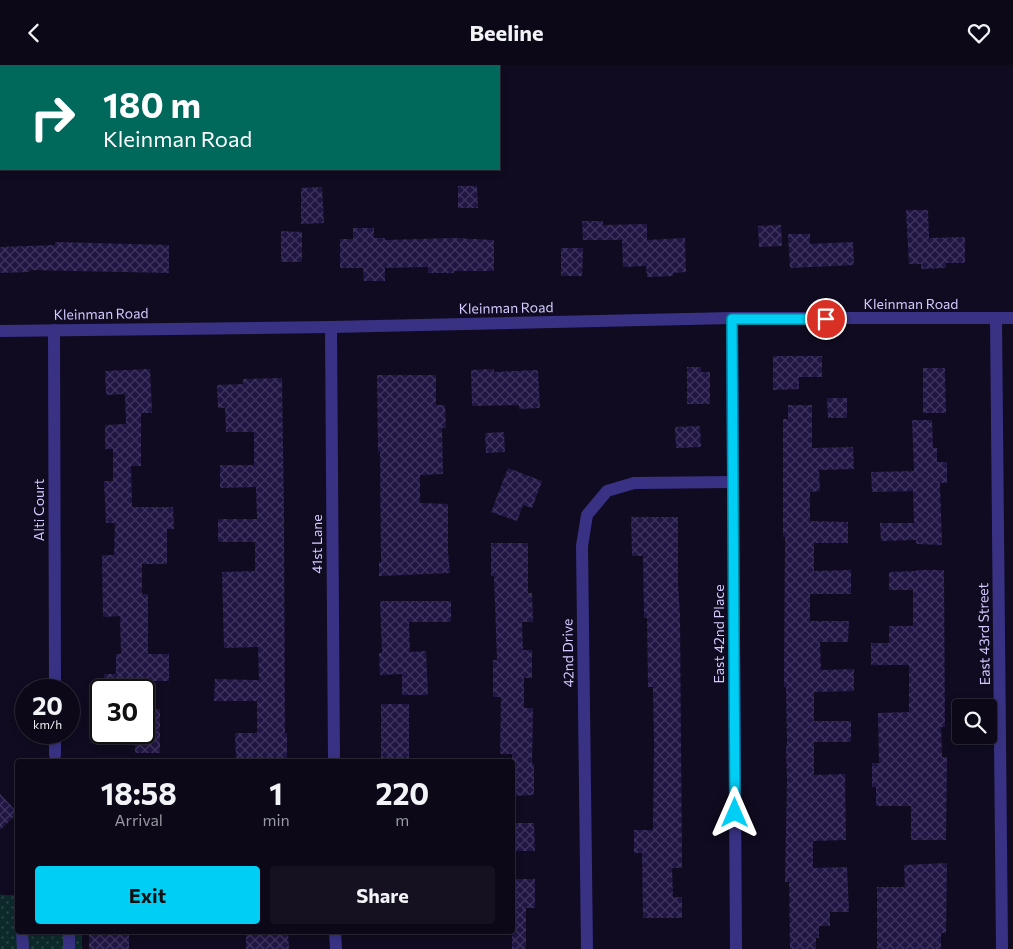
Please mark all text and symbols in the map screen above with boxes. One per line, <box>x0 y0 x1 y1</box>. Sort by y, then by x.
icon: back <box>20 19 48 47</box>
text: Beeline <box>469 19 544 46</box>
icon: heart <box>965 19 993 47</box>
text: 180 m <box>103 82 201 125</box>
icon: right <box>20 85 85 150</box>
text: Kleinman Road <box>103 125 252 152</box>
street label: Kleinman Road <box>864 295 958 312</box>
street label: Kleinman Road <box>458 298 554 317</box>
pin <box>805 298 847 340</box>
street label: Kleinman Road <box>53 304 149 323</box>
icon: arrive <box>812 305 840 333</box>
street label: Alti Court <box>30 479 47 541</box>
street label: 41st Lane <box>308 514 325 574</box>
street label: East 43rd Street <box>974 582 993 685</box>
street label: East 42nd Place <box>710 584 727 684</box>
street label: 42nd Drive <box>558 619 577 687</box>
speed limit sign: 30 <box>90 679 155 744</box>
text: 20 <box>32 690 63 720</box>
map controls <box>952 699 997 744</box>
button: search <box>952 699 997 744</box>
text: km/h <box>33 717 62 731</box>
text: 18:58 <box>101 774 177 811</box>
text: 1 <box>269 774 283 811</box>
text: 220 <box>375 774 429 811</box>
position arrow <box>708 786 760 838</box>
text: Arrival <box>115 810 163 829</box>
text: min <box>262 810 290 829</box>
text: m <box>395 810 409 829</box>
button: Exit <box>35 866 260 924</box>
button: Share <box>270 866 495 924</box>

